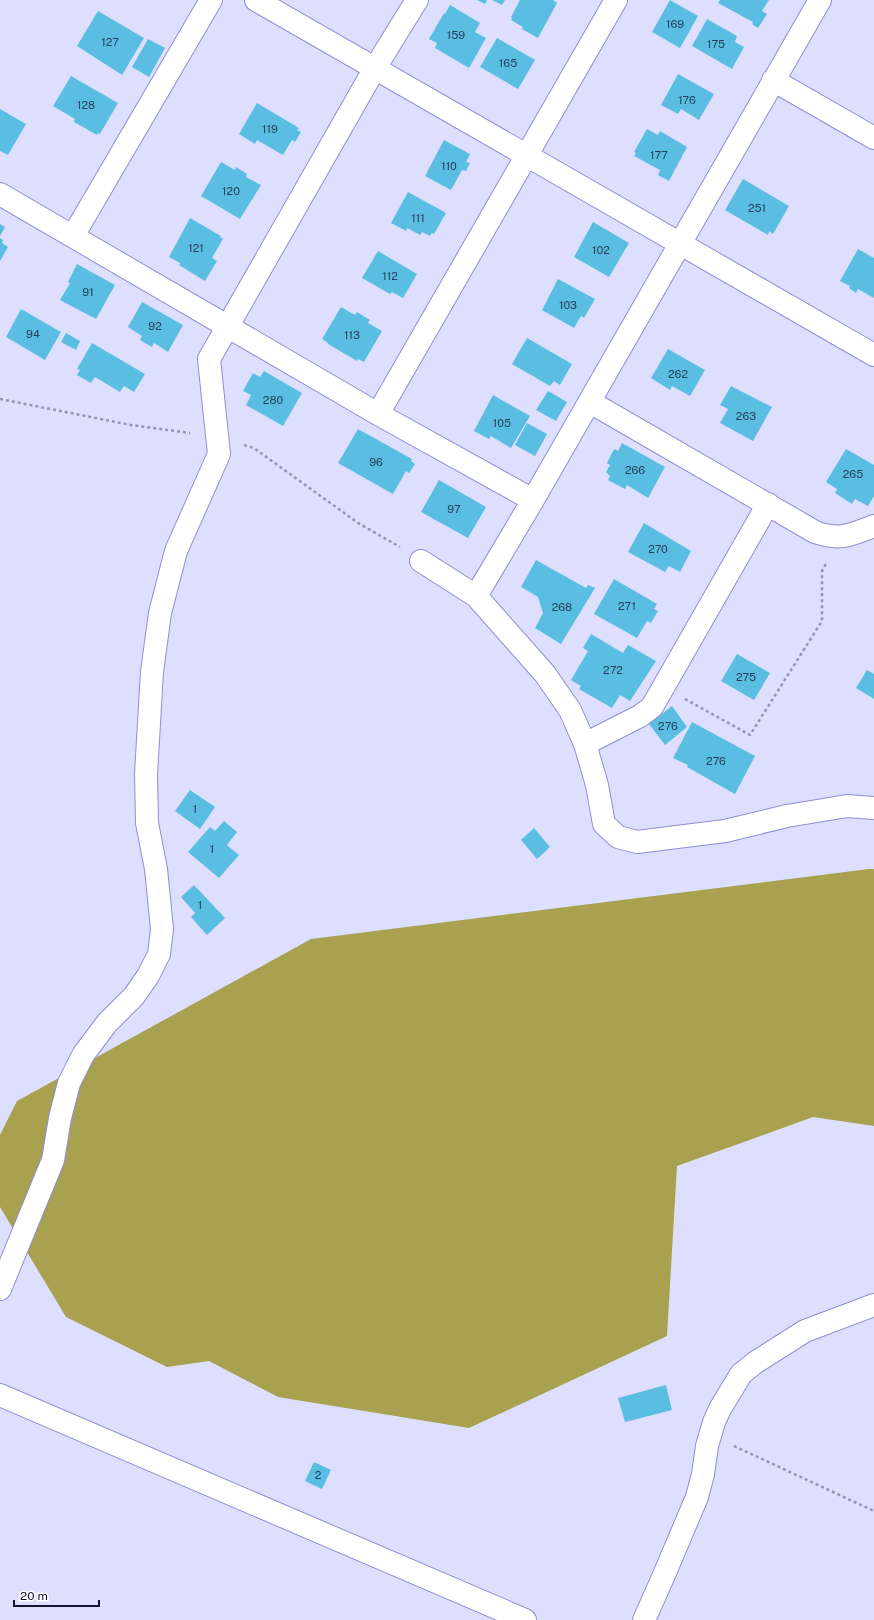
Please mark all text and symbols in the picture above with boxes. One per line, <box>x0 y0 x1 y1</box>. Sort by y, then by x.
house number: 169 <box>666 18 684 30</box>
house number: 159 <box>447 29 465 41</box>
house number: 127 <box>101 36 119 48</box>
house number: 175 <box>707 38 725 50</box>
house number: 165 <box>499 57 517 69</box>
house number: 176 <box>678 94 696 106</box>
house number: 128 <box>77 99 95 111</box>
house number: 119 <box>262 123 278 135</box>
house number: 177 <box>650 149 668 161</box>
house number: 110 <box>441 160 457 172</box>
house number: 120 <box>222 185 240 197</box>
house number: 251 <box>748 202 766 214</box>
house number: 111 <box>411 212 425 224</box>
house number: 121 <box>188 242 204 254</box>
house number: 102 <box>592 244 610 256</box>
house number: 112 <box>382 270 398 282</box>
house number: 91 <box>82 286 94 298</box>
house number: 103 <box>559 299 577 311</box>
house number: 92 <box>148 320 162 332</box>
house number: 94 <box>26 328 40 340</box>
house number: 113 <box>344 329 360 341</box>
house number: 262 <box>668 368 688 380</box>
house number: 280 <box>263 394 283 406</box>
house number: 263 <box>736 410 756 422</box>
house number: 105 <box>493 417 511 429</box>
house number: 96 <box>369 456 383 468</box>
house number: 266 <box>625 464 645 476</box>
house number: 265 <box>843 468 863 480</box>
house number: 97 <box>447 503 461 515</box>
house number: 270 <box>648 543 668 555</box>
house number: 271 <box>618 600 636 612</box>
house number: 268 <box>552 601 572 613</box>
house number: 272 <box>603 664 623 676</box>
house number: 275 <box>736 671 756 683</box>
house number: 276 <box>658 720 678 732</box>
house number: 276 <box>706 755 726 767</box>
house number: 1 <box>193 803 197 815</box>
house number: 1 <box>210 843 214 855</box>
house number: 1 <box>198 899 202 911</box>
house number: 2 <box>315 1469 322 1481</box>
scale bar <box>14 1582 99 1608</box>
text: 20 m <box>20 1589 48 1603</box>

